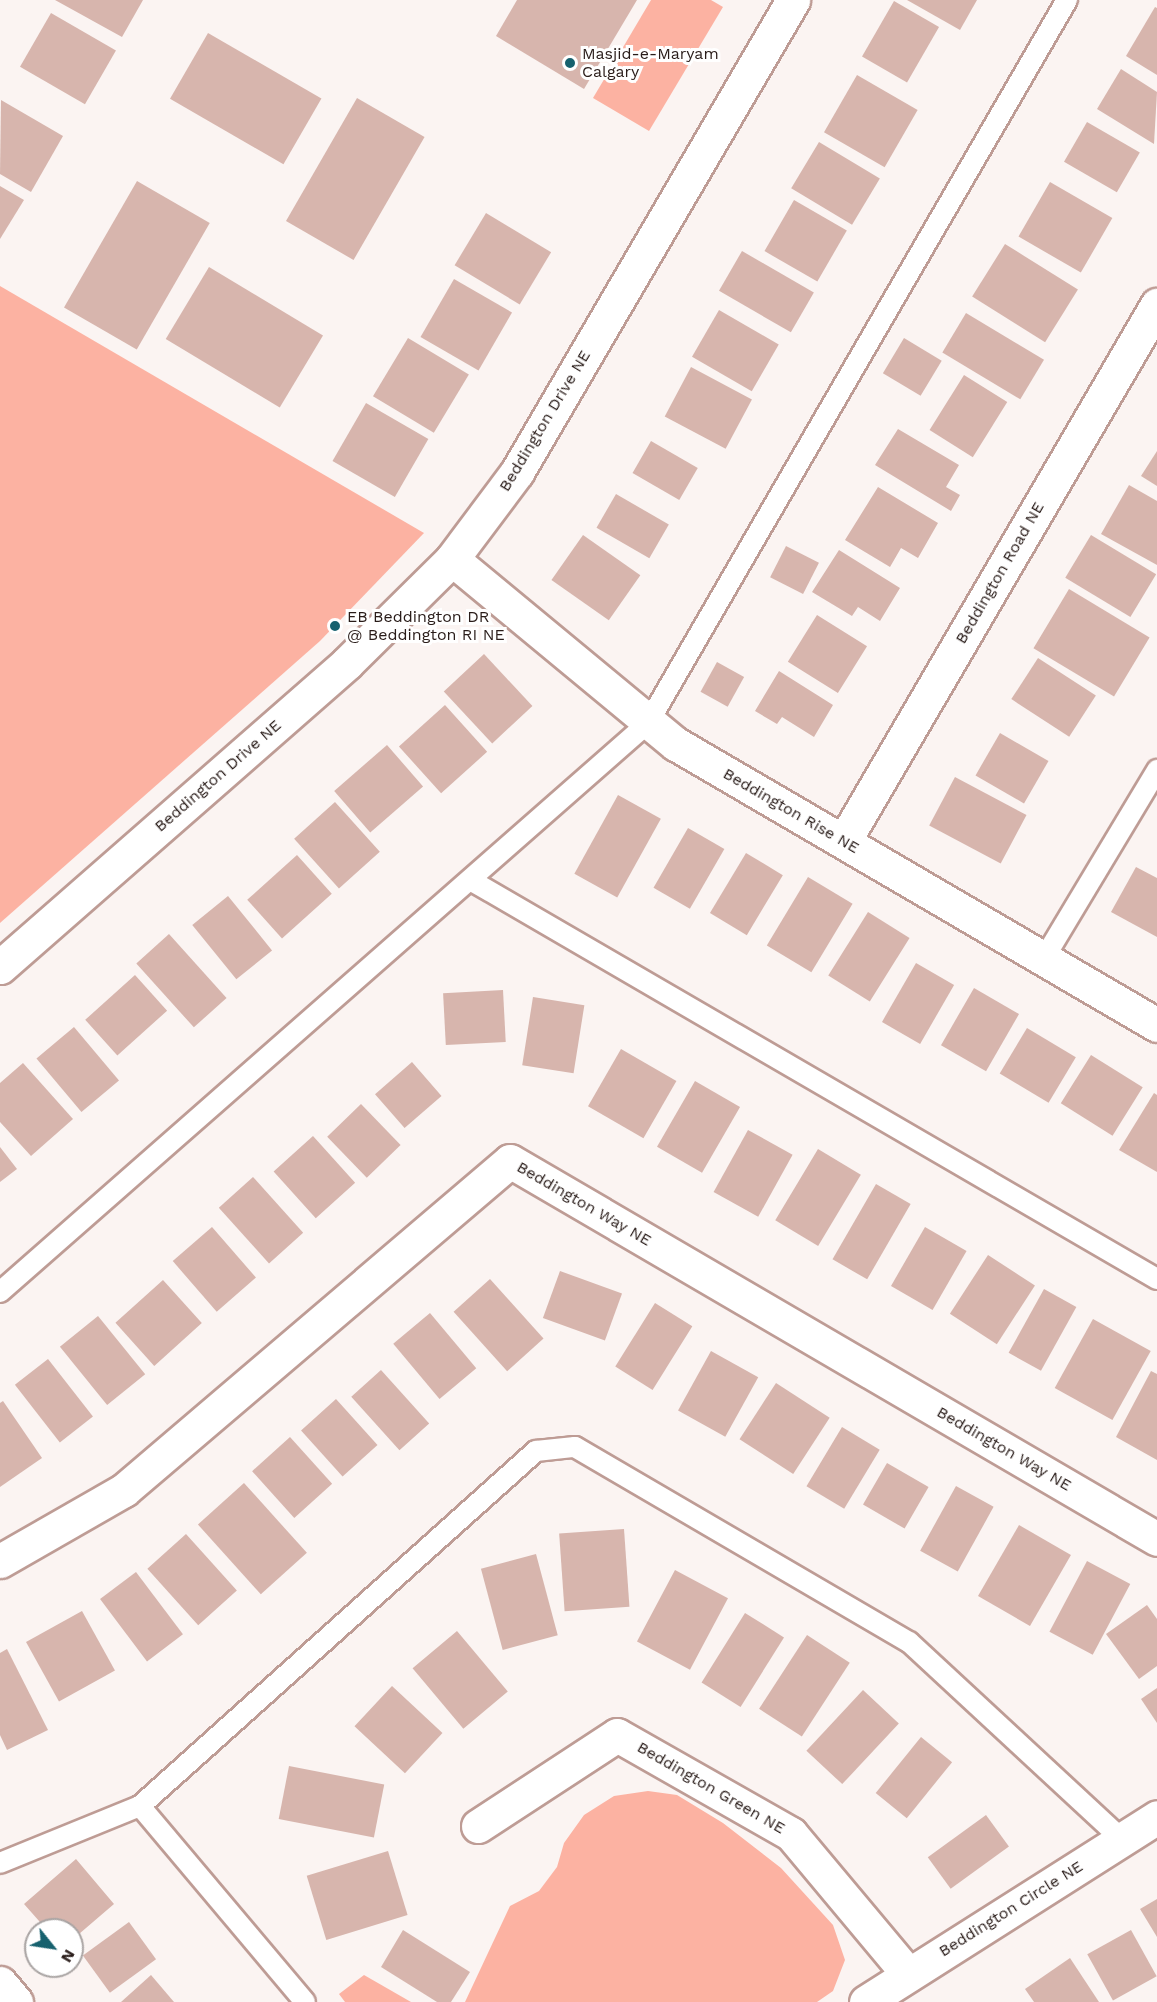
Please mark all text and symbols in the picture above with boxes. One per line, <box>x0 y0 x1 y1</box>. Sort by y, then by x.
place label: Masjid-e-Maryam Calgary <box>582 44 719 82</box>
marker: Masjid-e-Maryam Calgary <box>563 56 577 70</box>
street label: Beddington Drive NE <box>495 347 595 495</box>
street label: Beddington Road NE <box>952 499 1048 647</box>
place label: EB Beddington DR @ Beddington RI NE <box>347 607 505 645</box>
marker: EB Beddington DR @ Beddington RI NE <box>328 619 342 633</box>
street label: Beddington Drive NE <box>151 716 285 836</box>
street label: Beddington Rise NE <box>720 764 862 858</box>
street label: Beddington Way NE <box>513 1157 655 1251</box>
street label: Beddington Way NE <box>933 1402 1075 1496</box>
street label: Beddington Green NE <box>634 1738 788 1838</box>
street label: Beddington Circle NE <box>935 1857 1087 1961</box>
north arrow <box>24 1918 84 1978</box>
text: N <box>57 1946 79 1966</box>

